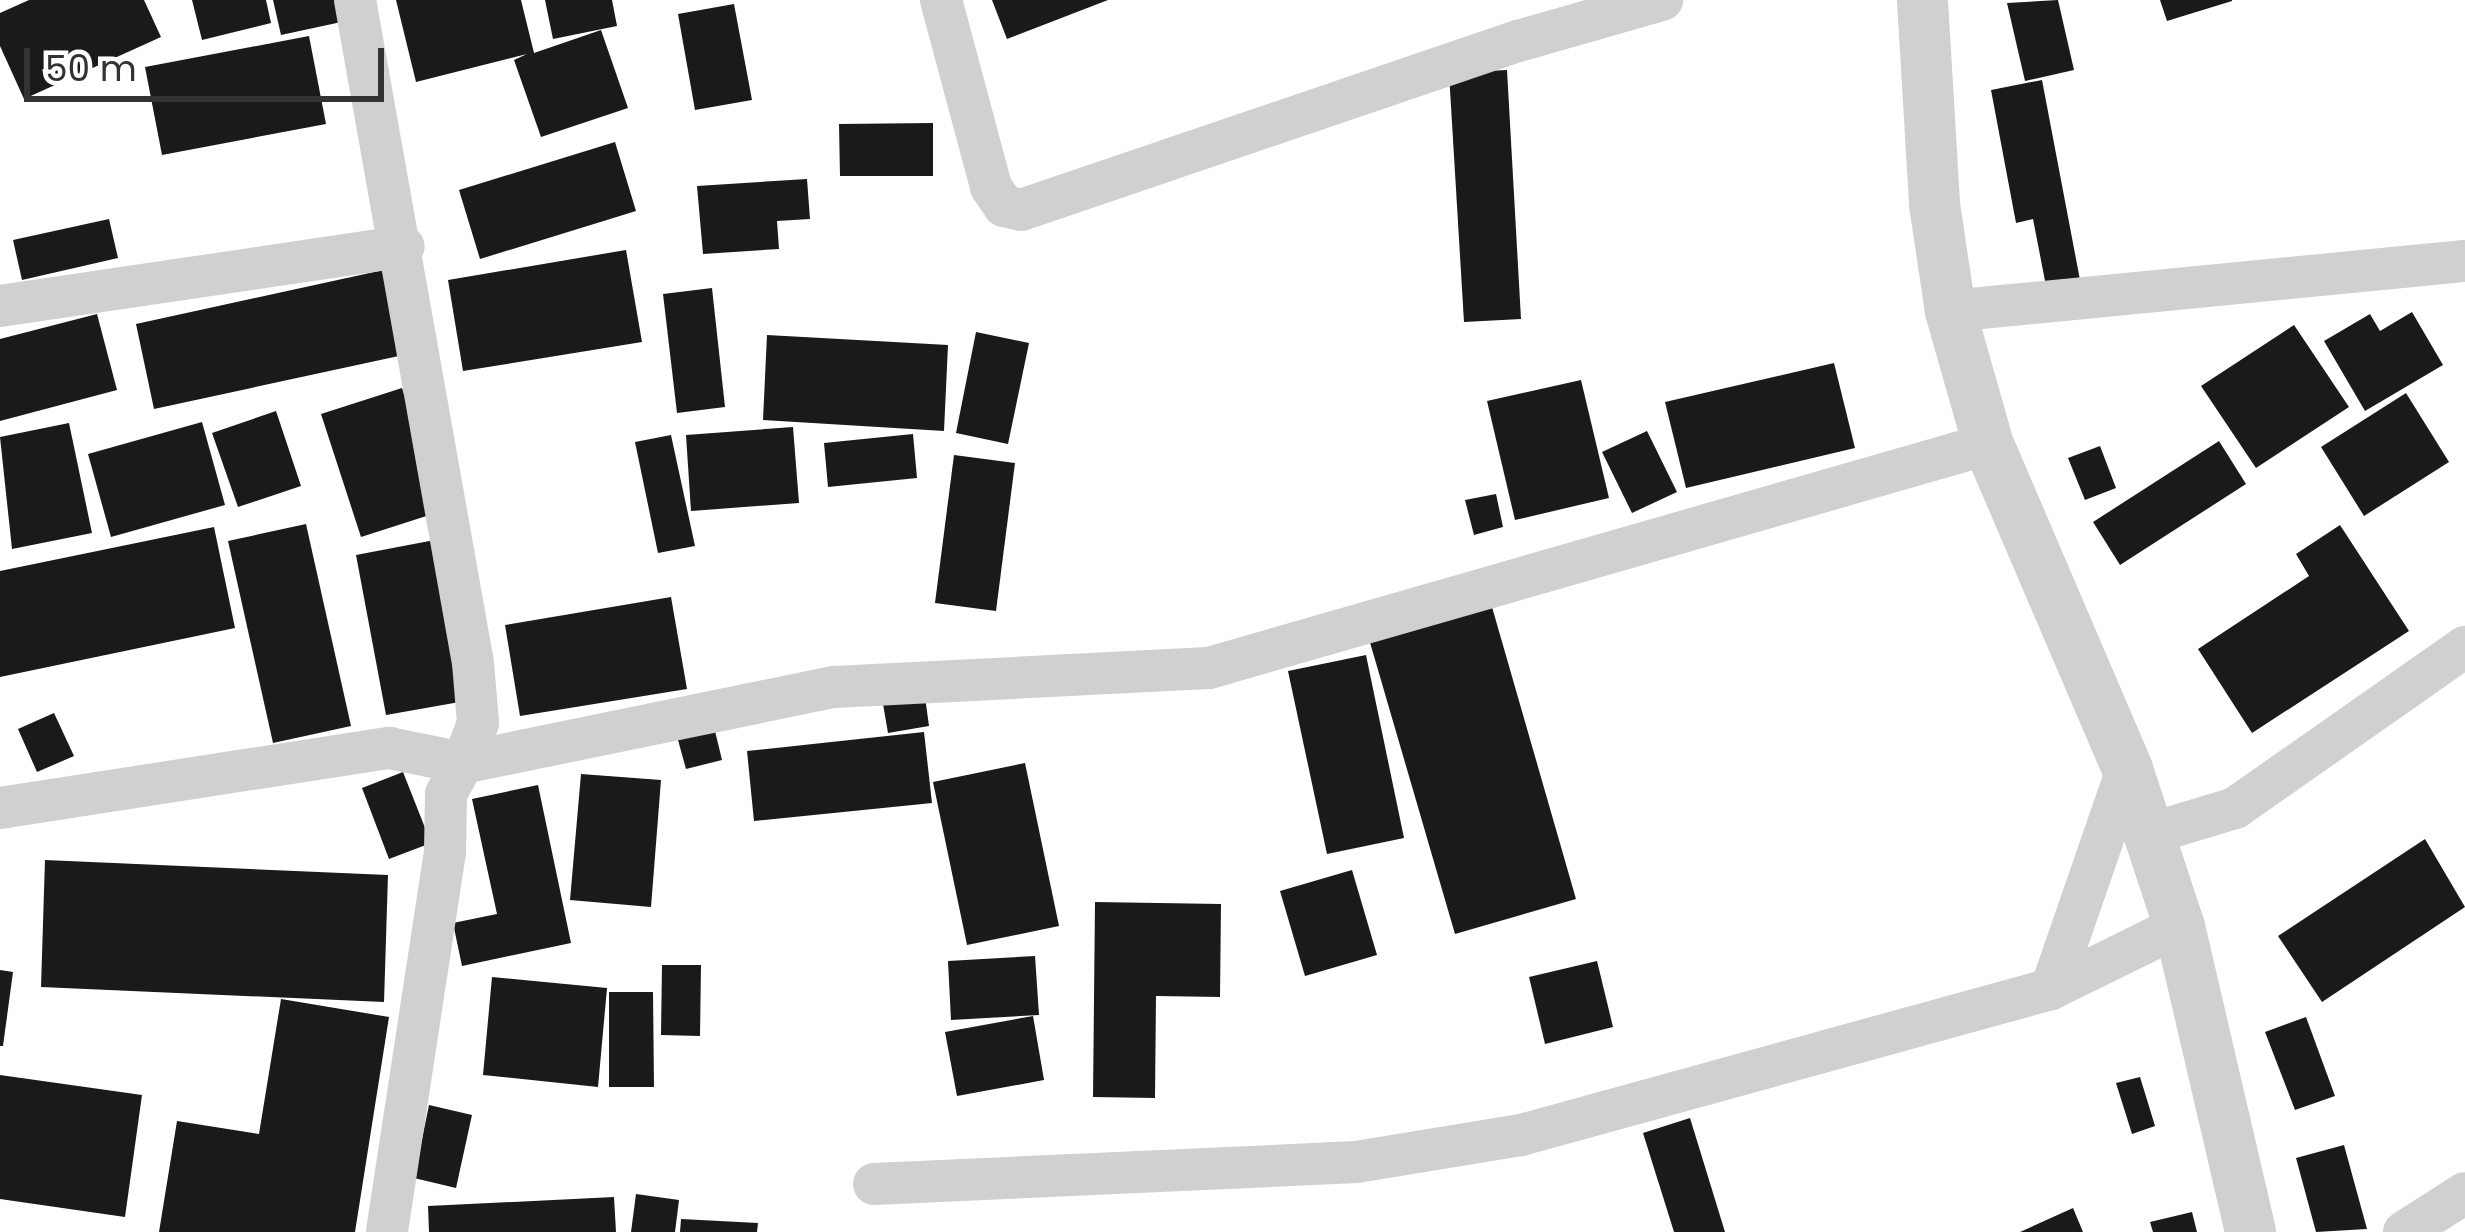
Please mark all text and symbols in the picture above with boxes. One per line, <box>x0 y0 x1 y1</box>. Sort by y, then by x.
scale bar <box>30 24 390 98</box>
text: 50 m <box>45 43 137 94</box>

